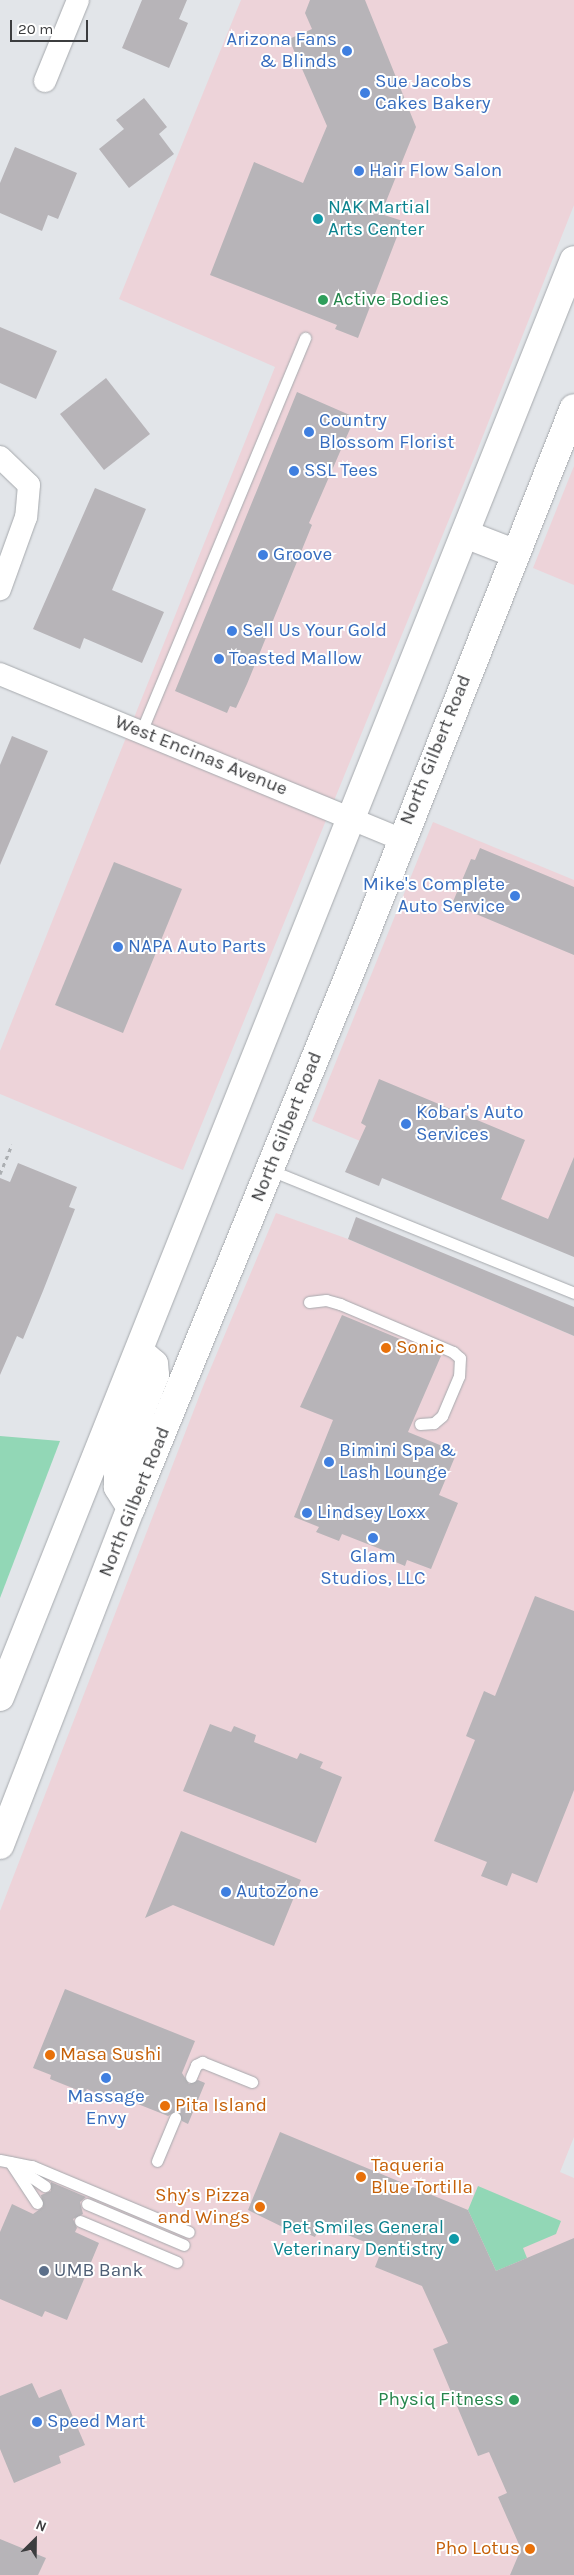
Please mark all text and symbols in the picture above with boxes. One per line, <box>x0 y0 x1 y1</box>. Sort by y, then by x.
scale bar <box>12 10 90 42</box>
text: 20 m <box>18 20 53 38</box>
place label: Arizona Fans & Blinds <box>226 29 337 73</box>
marker: Arizona Fans & Blinds <box>341 45 353 57</box>
place label: Sue Jacobs Cakes Bakery <box>375 71 491 115</box>
marker: Sue Jacobs Cakes Bakery <box>359 87 371 99</box>
place label: Hair Flow Salon <box>369 160 502 182</box>
marker: Hair Flow Salon <box>353 165 365 177</box>
place label: NAK Martial Arts Center <box>328 197 430 241</box>
marker: NAK Martial Arts Center <box>312 213 324 225</box>
place label: Active Bodies <box>333 289 449 311</box>
marker: Active Bodies <box>317 294 329 306</box>
place label: Country Blossom Florist <box>319 410 454 454</box>
marker: Country Blossom Florist <box>303 426 315 438</box>
place label: SSL Tees <box>304 460 378 482</box>
marker: SSL Tees <box>288 465 300 477</box>
place label: Groove <box>273 544 332 566</box>
marker: Groove <box>257 549 269 561</box>
place label: Sell Us Your Gold <box>242 620 387 642</box>
marker: Sell Us Your Gold <box>226 625 238 637</box>
place label: Toasted Mallow <box>229 648 362 670</box>
marker: Toasted Mallow <box>213 653 225 665</box>
street label: North Gilbert Road <box>395 672 477 828</box>
street label: West Encinas Avenue <box>111 711 291 801</box>
place label: Mike's Complete Auto Service <box>363 874 505 918</box>
marker: Mike's Complete Auto Service <box>509 890 521 902</box>
place label: NAPA Auto Parts <box>128 936 267 958</box>
marker: NAPA Auto Parts <box>112 941 124 953</box>
street label: North Gilbert Road <box>246 1049 328 1205</box>
place label: Kobar's Auto Services <box>416 1102 524 1146</box>
marker: Kobar's Auto Services <box>400 1118 412 1130</box>
place label: Sonic <box>396 1337 445 1359</box>
marker: Sonic <box>380 1342 392 1354</box>
street label: North Gilbert Road <box>94 1424 176 1580</box>
place label: Bimini Spa & Lash Lounge <box>339 1440 456 1484</box>
marker: Bimini Spa & Lash Lounge <box>323 1456 335 1468</box>
place label: Lindsey Loxx <box>317 1502 426 1524</box>
marker: Lindsey Loxx <box>301 1507 313 1519</box>
marker: Glam Studios, LLC <box>367 1532 379 1544</box>
place label: Glam Studios, LLC <box>320 1546 426 1590</box>
place label: AutoZone <box>236 1881 319 1903</box>
marker: AutoZone <box>220 1886 232 1898</box>
place label: Masa Sushi <box>60 2044 162 2066</box>
marker: Masa Sushi <box>44 2049 56 2061</box>
marker: Massage Envy <box>100 2072 112 2084</box>
place label: Massage Envy <box>67 2086 145 2130</box>
place label: Pita Island <box>175 2095 267 2117</box>
marker: Pita Island <box>159 2100 171 2112</box>
place label: Taqueria Blue Tortilla <box>371 2155 473 2199</box>
marker: Taqueria Blue Tortilla <box>355 2171 367 2183</box>
place label: Shy’s Pizza and Wings <box>155 2185 250 2229</box>
marker: Shy’s Pizza and Wings <box>254 2201 266 2213</box>
place label: Pet Smiles General Veterinary Dentistry <box>273 2217 444 2261</box>
marker: Pet Smiles General Veterinary Dentistry <box>448 2233 460 2245</box>
place label: UMB Bank <box>54 2260 143 2282</box>
marker: UMB Bank <box>38 2265 50 2277</box>
place label: Physiq Fitness <box>378 2389 504 2411</box>
marker: Physiq Fitness <box>508 2394 520 2406</box>
place label: Speed Mart <box>47 2411 145 2433</box>
marker: Speed Mart <box>31 2416 43 2428</box>
north arrow <box>10 2515 60 2565</box>
text: N <box>33 2516 49 2536</box>
place label: Pho Lotus <box>435 2538 520 2560</box>
marker: Pho Lotus <box>524 2543 536 2555</box>

